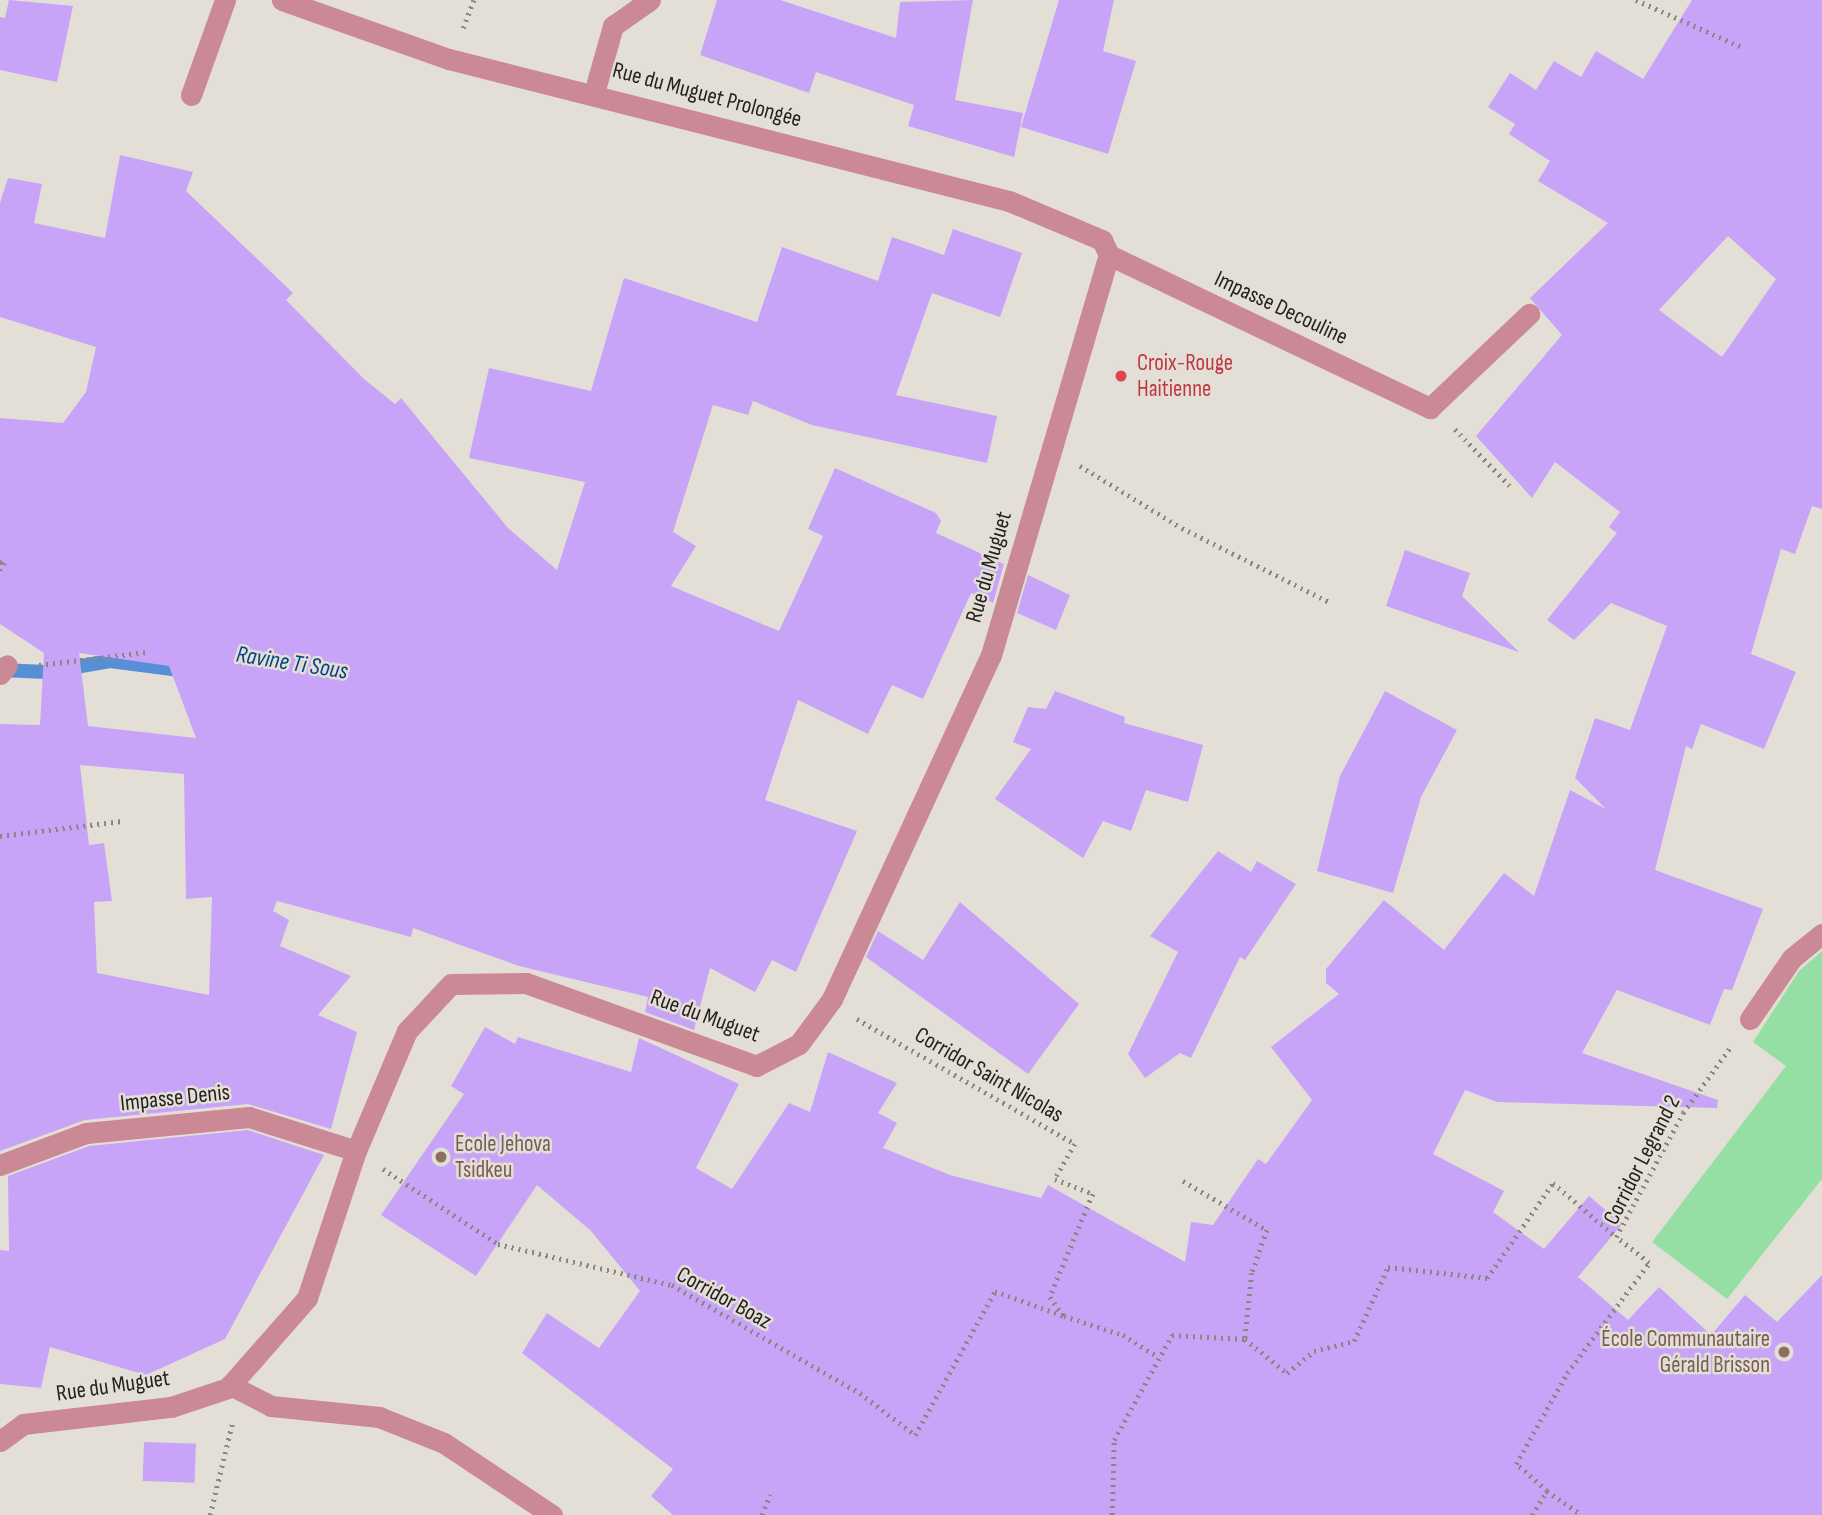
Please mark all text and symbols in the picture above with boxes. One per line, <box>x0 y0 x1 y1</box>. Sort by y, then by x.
street label: Rue du Muguet Prolongée <box>609 56 805 134</box>
street label: Impasse Decouline <box>1210 265 1352 351</box>
place label: Croix-Rouge Haitienne <box>1137 349 1233 403</box>
marker: Croix-Rouge Haitienne <box>1111 366 1131 386</box>
street label: Rue du Muguet <box>960 508 1018 626</box>
water label: Ravine Ti Sous <box>234 640 350 686</box>
street label: Rue du Muguet <box>647 983 763 1049</box>
street label: Corridor Saint Nicolas <box>910 1021 1068 1129</box>
street label: Impasse Denis <box>119 1079 231 1117</box>
street label: Corridor Legrand 2 <box>1598 1091 1686 1229</box>
place label: Ecole Jehova Tsidkeu <box>455 1130 551 1184</box>
marker: Ecole Jehova Tsidkeu <box>433 1149 449 1165</box>
street label: Corridor Boaz <box>672 1261 776 1335</box>
place label: École Communautaire Gérald Brisson <box>1601 1325 1770 1379</box>
marker: École Communautaire Gérald Brisson <box>1776 1344 1792 1360</box>
street label: Rue du Muguet <box>55 1364 171 1408</box>

